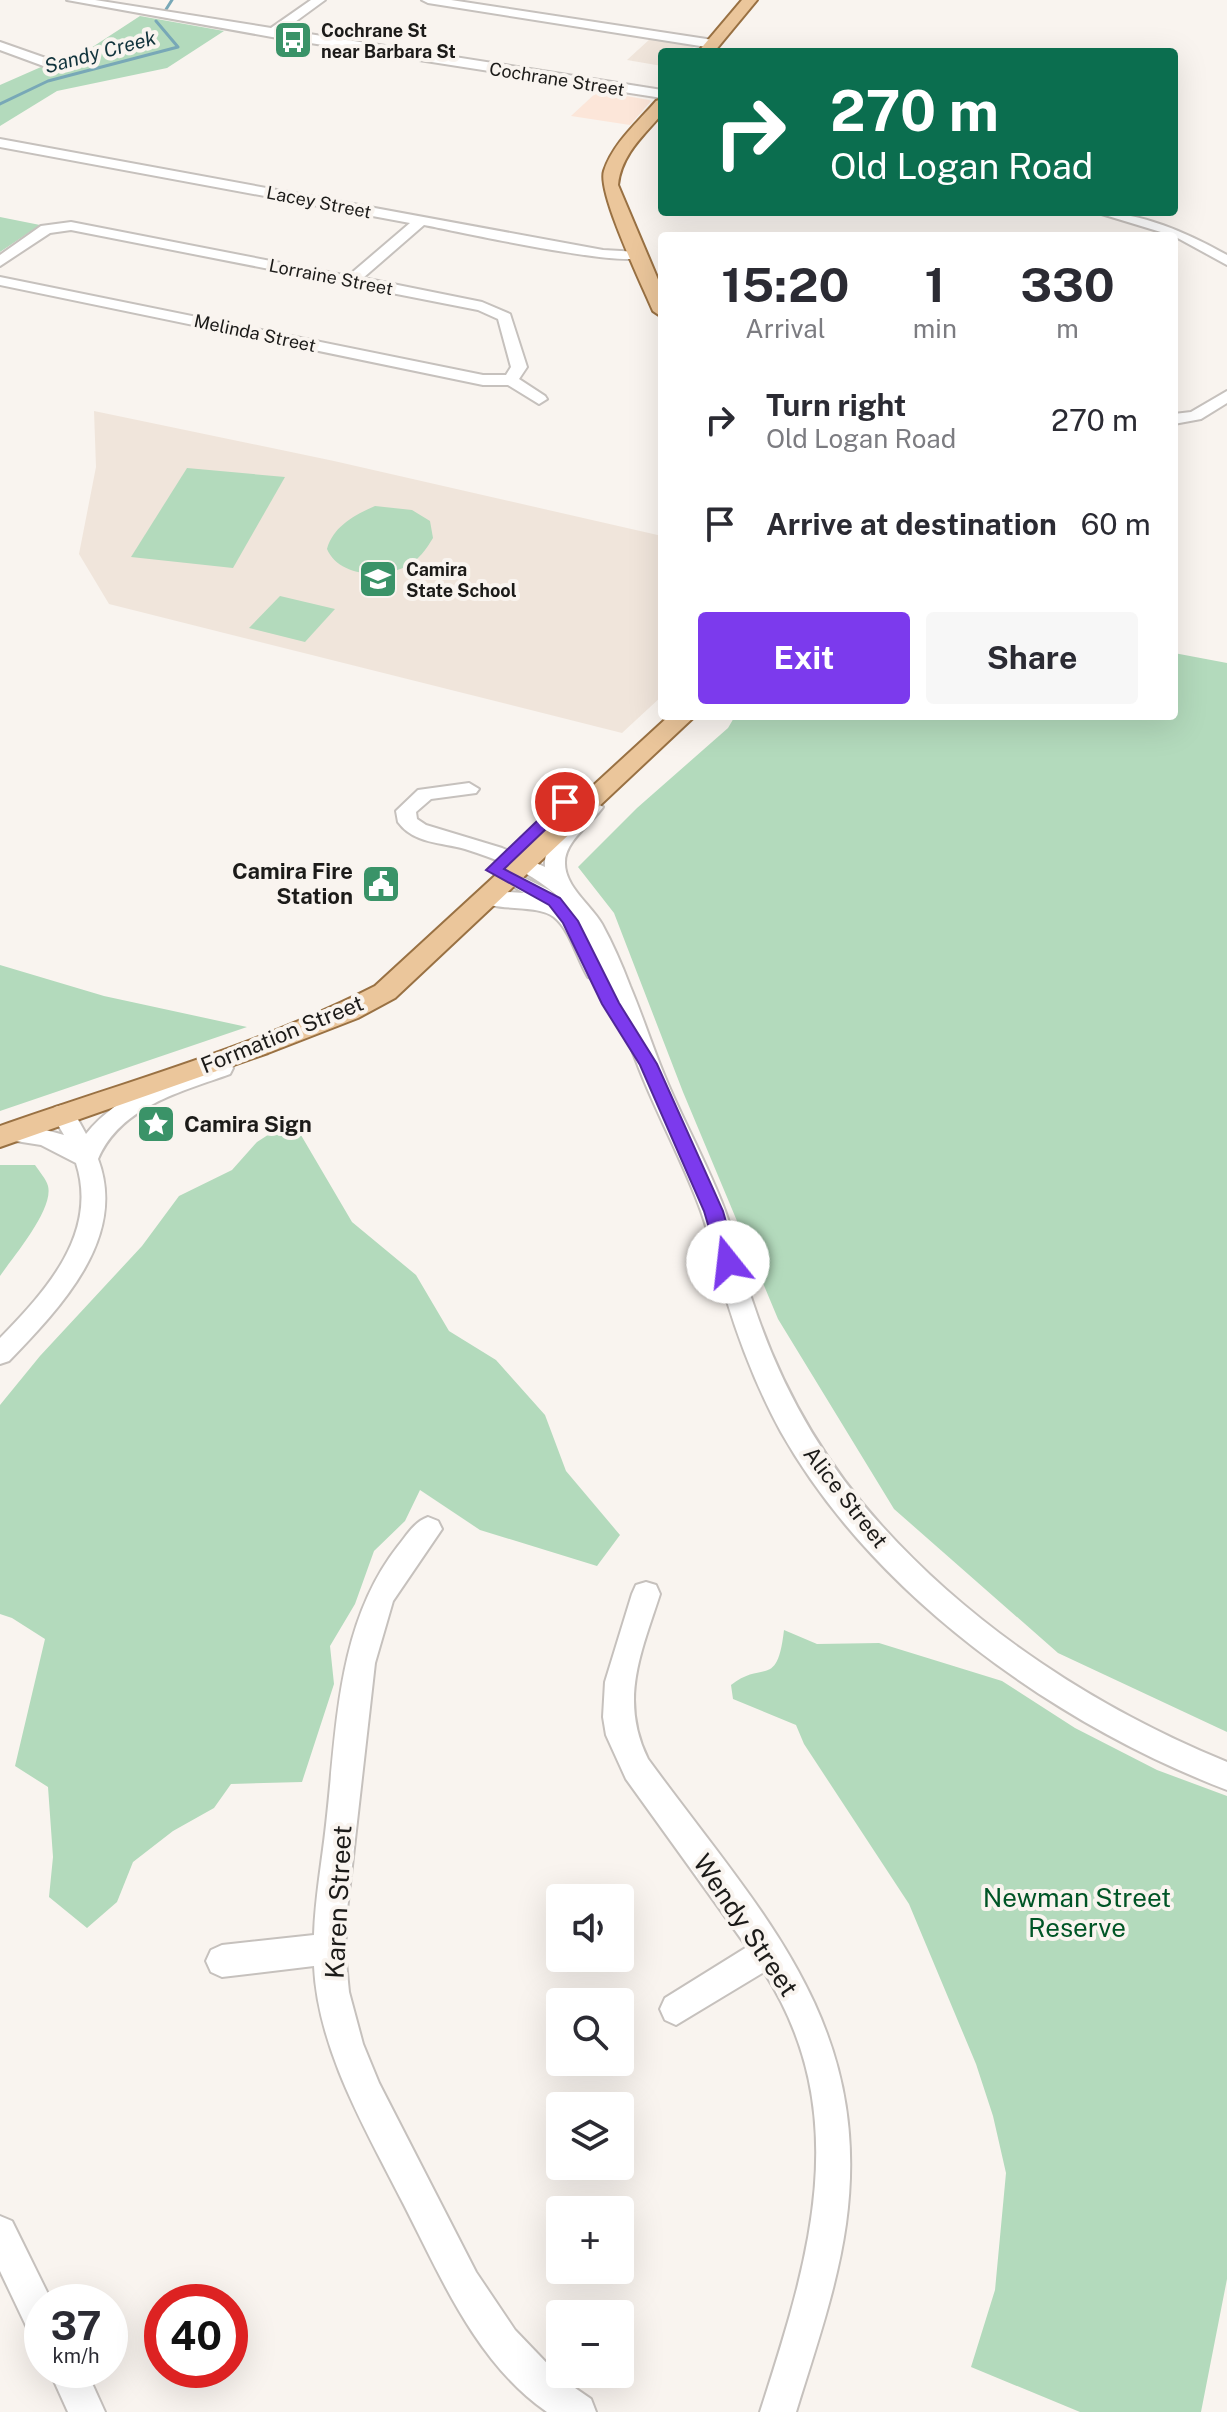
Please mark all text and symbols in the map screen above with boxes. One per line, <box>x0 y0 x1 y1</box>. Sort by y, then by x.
bus stop icon: Cochrane St near Barbara St <box>272 19 314 61</box>
place label: Cochrane St near Barbara St <box>321 20 456 62</box>
water label: Sandy Creek <box>42 26 159 78</box>
street label: Cochrane Street <box>488 58 626 100</box>
text: 270 m <box>830 78 999 144</box>
icon: right <box>698 80 802 184</box>
text: Old Logan Road <box>830 145 1093 187</box>
street label: Lacey Street <box>265 182 373 222</box>
street label: Lorraine Street <box>267 255 395 299</box>
text: 15:20 <box>721 256 850 313</box>
text: 1 <box>925 256 945 313</box>
text: 330 <box>1020 256 1115 313</box>
street label: Melinda Street <box>192 310 318 356</box>
text: Arrival <box>745 313 826 344</box>
text: min <box>913 313 957 344</box>
text: m <box>1056 313 1079 344</box>
text: Turn right <box>766 387 906 423</box>
icon: right <box>698 398 742 442</box>
text: 270 m <box>1051 402 1138 438</box>
text: Old Logan Road <box>766 423 956 454</box>
icon: arrive <box>698 502 742 546</box>
text: Arrive at destination <box>766 506 1057 542</box>
text: 60 m <box>1081 506 1151 542</box>
school or university icon: Camira State School <box>357 558 399 600</box>
place label: Camira State School <box>406 559 517 601</box>
button: Exit <box>698 612 910 704</box>
button: Share <box>926 612 1138 704</box>
pin <box>531 768 599 836</box>
icon: arrive <box>543 780 587 824</box>
place label: Camira Fire Station <box>232 858 353 909</box>
public building icon: Camira Fire Station <box>360 863 402 905</box>
street label: Formation Street <box>197 990 367 1078</box>
place icon: Camira Sign <box>135 1103 177 1145</box>
place label: Camira Sign <box>184 1111 312 1137</box>
position arrow <box>686 1220 770 1304</box>
street label: Alice Street <box>798 1441 894 1553</box>
street label: Karen Street <box>318 1824 358 1980</box>
street label: Wendy Street <box>687 1848 805 2002</box>
park label: Newman Street Reserve <box>983 1882 1171 1943</box>
map controls <box>546 1884 634 2388</box>
button: sound <box>546 1884 634 1972</box>
button: search <box>546 1988 634 2076</box>
button: layers <box>546 2092 634 2180</box>
button: + <box>546 2196 634 2284</box>
speed limit sign: 40 <box>144 2284 248 2388</box>
button: − <box>546 2300 634 2388</box>
text: 37 <box>51 2302 101 2349</box>
text: km/h <box>52 2344 100 2368</box>

